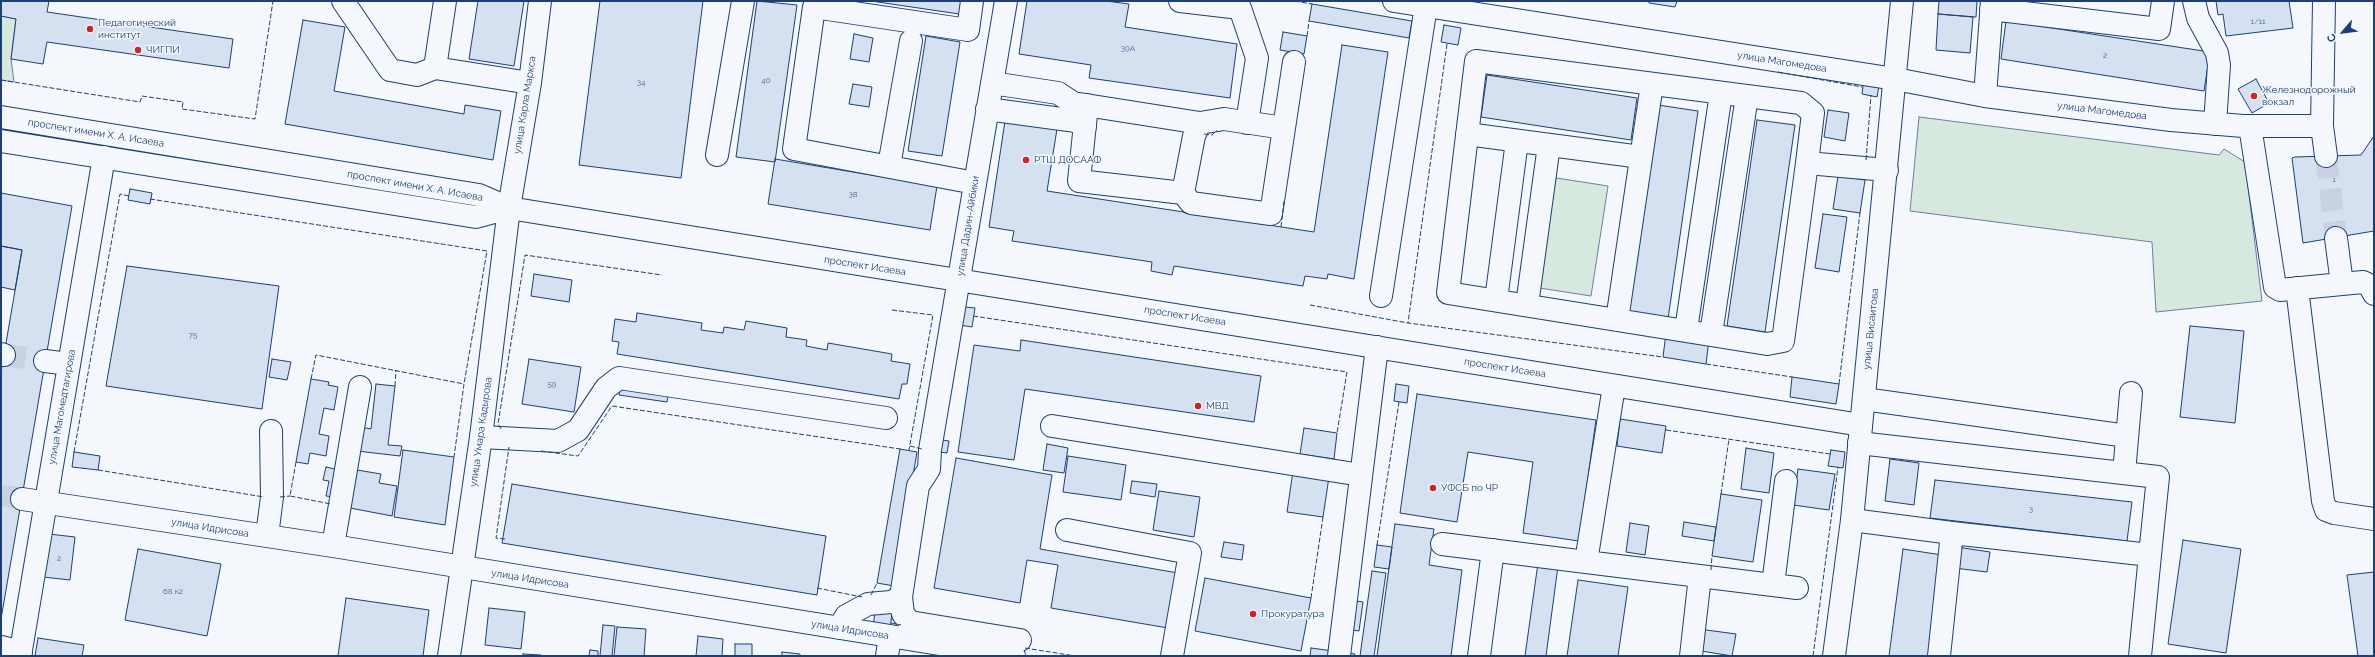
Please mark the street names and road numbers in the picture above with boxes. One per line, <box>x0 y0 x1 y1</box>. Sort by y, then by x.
street label: улица Магомедова <box>1736 49 1828 75</box>
street label: улица Карла Маркса <box>511 55 539 155</box>
street label: улица Магомедова <box>2056 100 2148 122</box>
street label: проспект имени Х. А. Исаева <box>27 116 165 150</box>
street label: проспект имени Х. А. Исаева <box>346 168 484 204</box>
street label: улица Дадин-Айбики <box>954 175 982 277</box>
street label: проспект Исаева <box>823 254 907 278</box>
street label: улица Висаитова <box>1861 288 1881 370</box>
street label: проспект Исаева <box>1143 304 1227 328</box>
street label: улица Магомедтагирова <box>46 348 78 466</box>
street label: проспект Исаева <box>1463 356 1547 380</box>
street label: улица Умара Кадырова <box>467 376 495 488</box>
street label: улица Идрисова <box>170 516 250 540</box>
street label: улица Идрисова <box>490 567 570 591</box>
street label: улица Идрисова <box>810 618 890 642</box>

